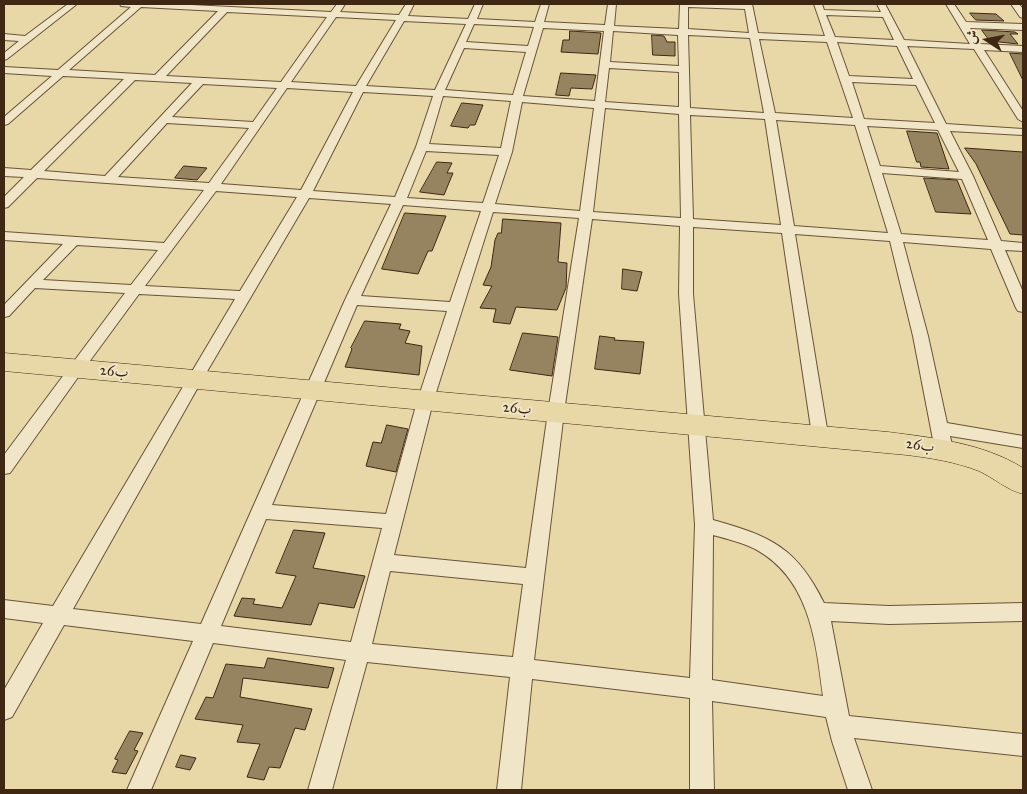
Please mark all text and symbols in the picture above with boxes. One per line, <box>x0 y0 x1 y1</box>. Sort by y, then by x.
north arrow <box>962 15 1012 65</box>
text: ش <box>962 29 981 45</box>
street label: 26ب <box>99 362 129 382</box>
street label: 26ب <box>502 399 532 419</box>
street label: 26ب <box>904 435 936 457</box>

